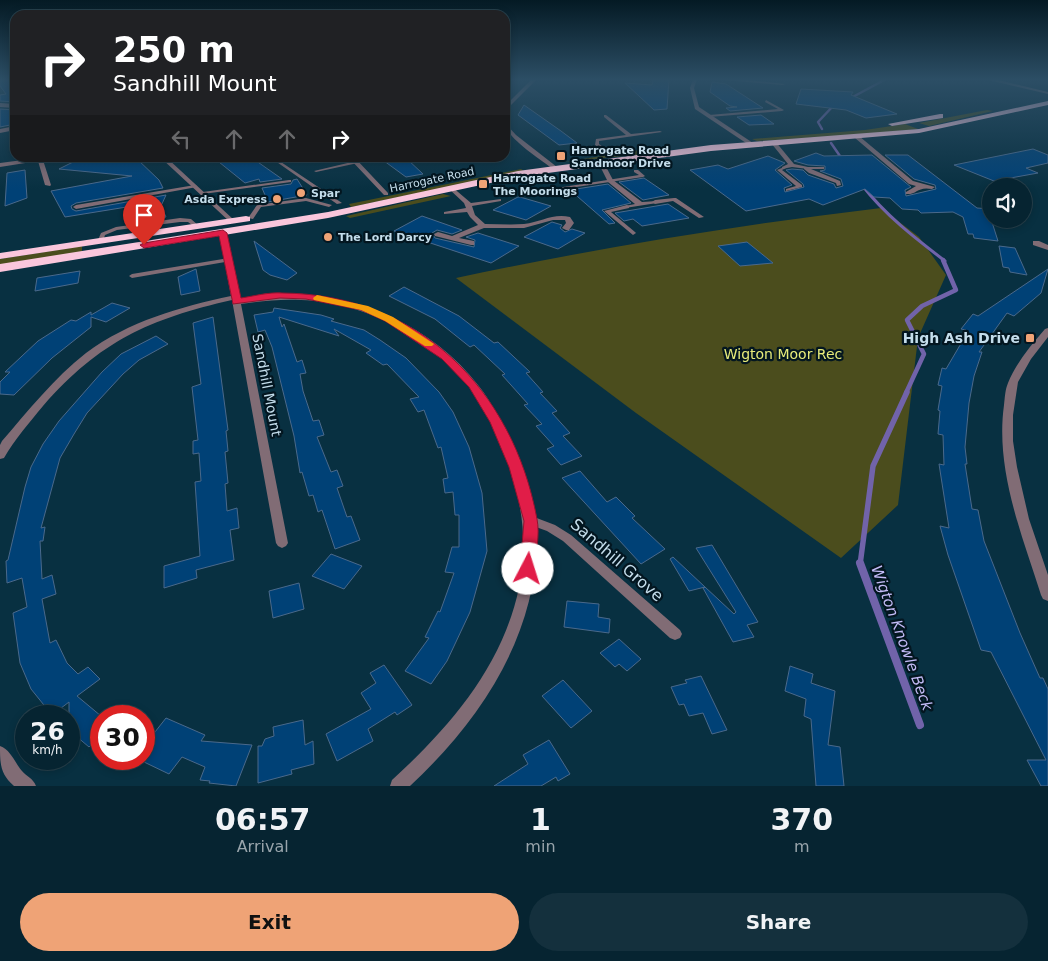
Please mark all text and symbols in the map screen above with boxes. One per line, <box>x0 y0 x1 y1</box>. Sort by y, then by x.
icon: right <box>30 30 95 95</box>
text: 250 m <box>113 30 235 70</box>
text: Sandhill Mount <box>113 71 277 96</box>
icon: left <box>167 125 195 153</box>
icon: ahead <box>220 125 248 153</box>
icon: ahead <box>273 125 301 153</box>
icon: right <box>326 125 354 153</box>
place label: Harrogate Road Sandmoor Drive <box>571 144 671 170</box>
marker: Harrogate Road Sandmoor Drive <box>555 150 567 162</box>
street label: Harrogate Road <box>388 165 476 195</box>
place label: Harrogate Road The Moorings <box>493 172 591 198</box>
marker: Harrogate Road The Moorings <box>477 178 489 190</box>
map controls <box>982 178 1032 228</box>
button: sound <box>982 178 1032 228</box>
marker: Spar <box>295 187 307 199</box>
place label: Spar <box>311 187 340 200</box>
place label: Asda Express <box>184 193 267 206</box>
marker: Asda Express <box>271 193 283 205</box>
pin <box>123 194 165 245</box>
icon: arrive <box>130 201 158 229</box>
marker: The Lord Darcy <box>322 231 334 243</box>
place label: The Lord Darcy <box>338 231 432 244</box>
place label: High Ash Drive <box>903 330 1020 346</box>
street label: Sandhill Mount <box>249 332 285 438</box>
marker: High Ash Drive <box>1024 332 1036 344</box>
park label: Wigton Moor Rec <box>724 346 842 362</box>
street label: Sandhill Grove <box>567 515 667 605</box>
position arrow <box>501 542 553 594</box>
water label: Wigton Knowle Beck <box>867 563 937 714</box>
speed limit sign: 30 <box>90 705 155 770</box>
text: 26 <box>30 717 65 746</box>
text: km/h <box>32 743 63 757</box>
text: 06:57 <box>215 802 310 837</box>
text: 1 <box>530 802 551 837</box>
text: 370 <box>770 802 833 837</box>
text: Arrival <box>237 837 289 856</box>
text: min <box>525 837 556 856</box>
text: m <box>794 837 810 856</box>
button: Exit <box>20 893 519 951</box>
button: Share <box>529 893 1028 951</box>

